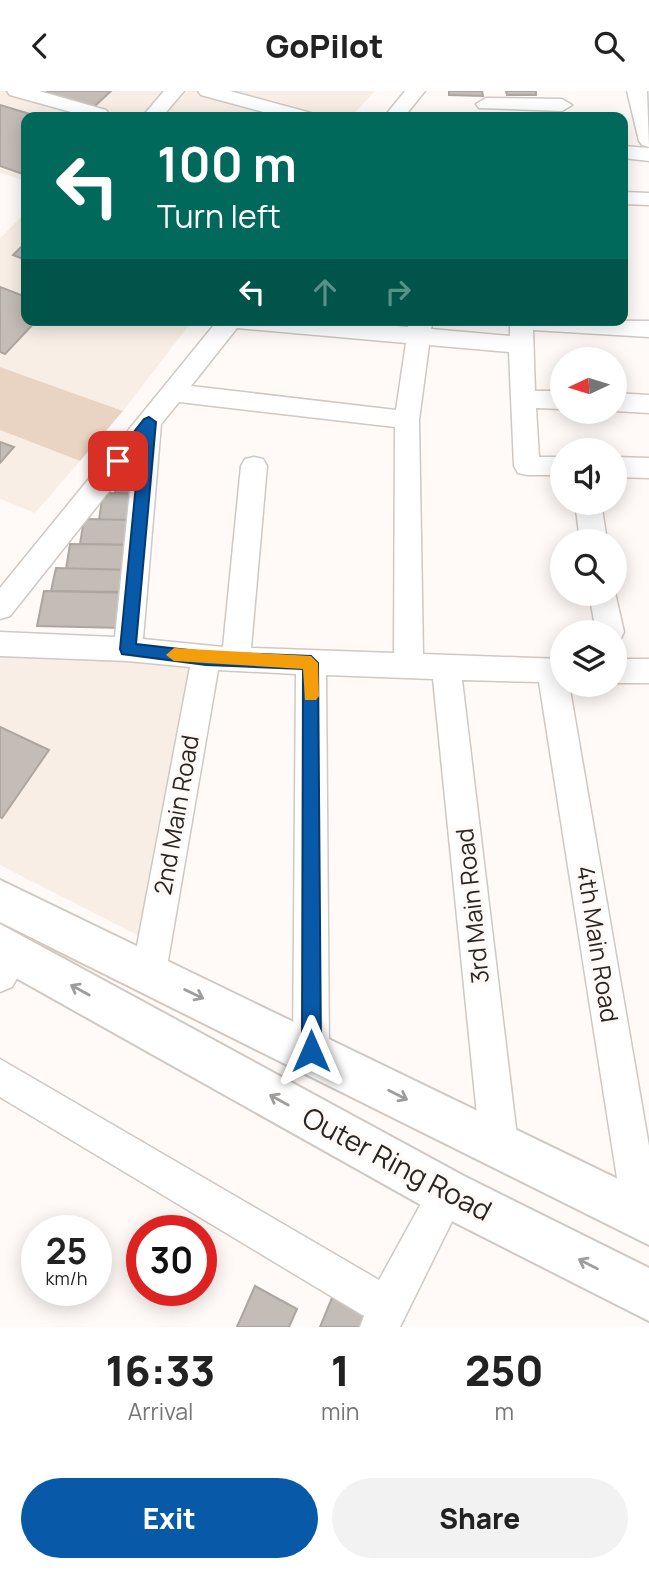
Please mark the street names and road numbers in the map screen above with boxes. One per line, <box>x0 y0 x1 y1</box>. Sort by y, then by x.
street label: 2nd Main Road <box>145 732 206 897</box>
street label: 3rd Main Road <box>447 827 496 985</box>
street label: 4th Main Road <box>570 863 627 1024</box>
street label: Outer Ring Road <box>296 1097 499 1229</box>

